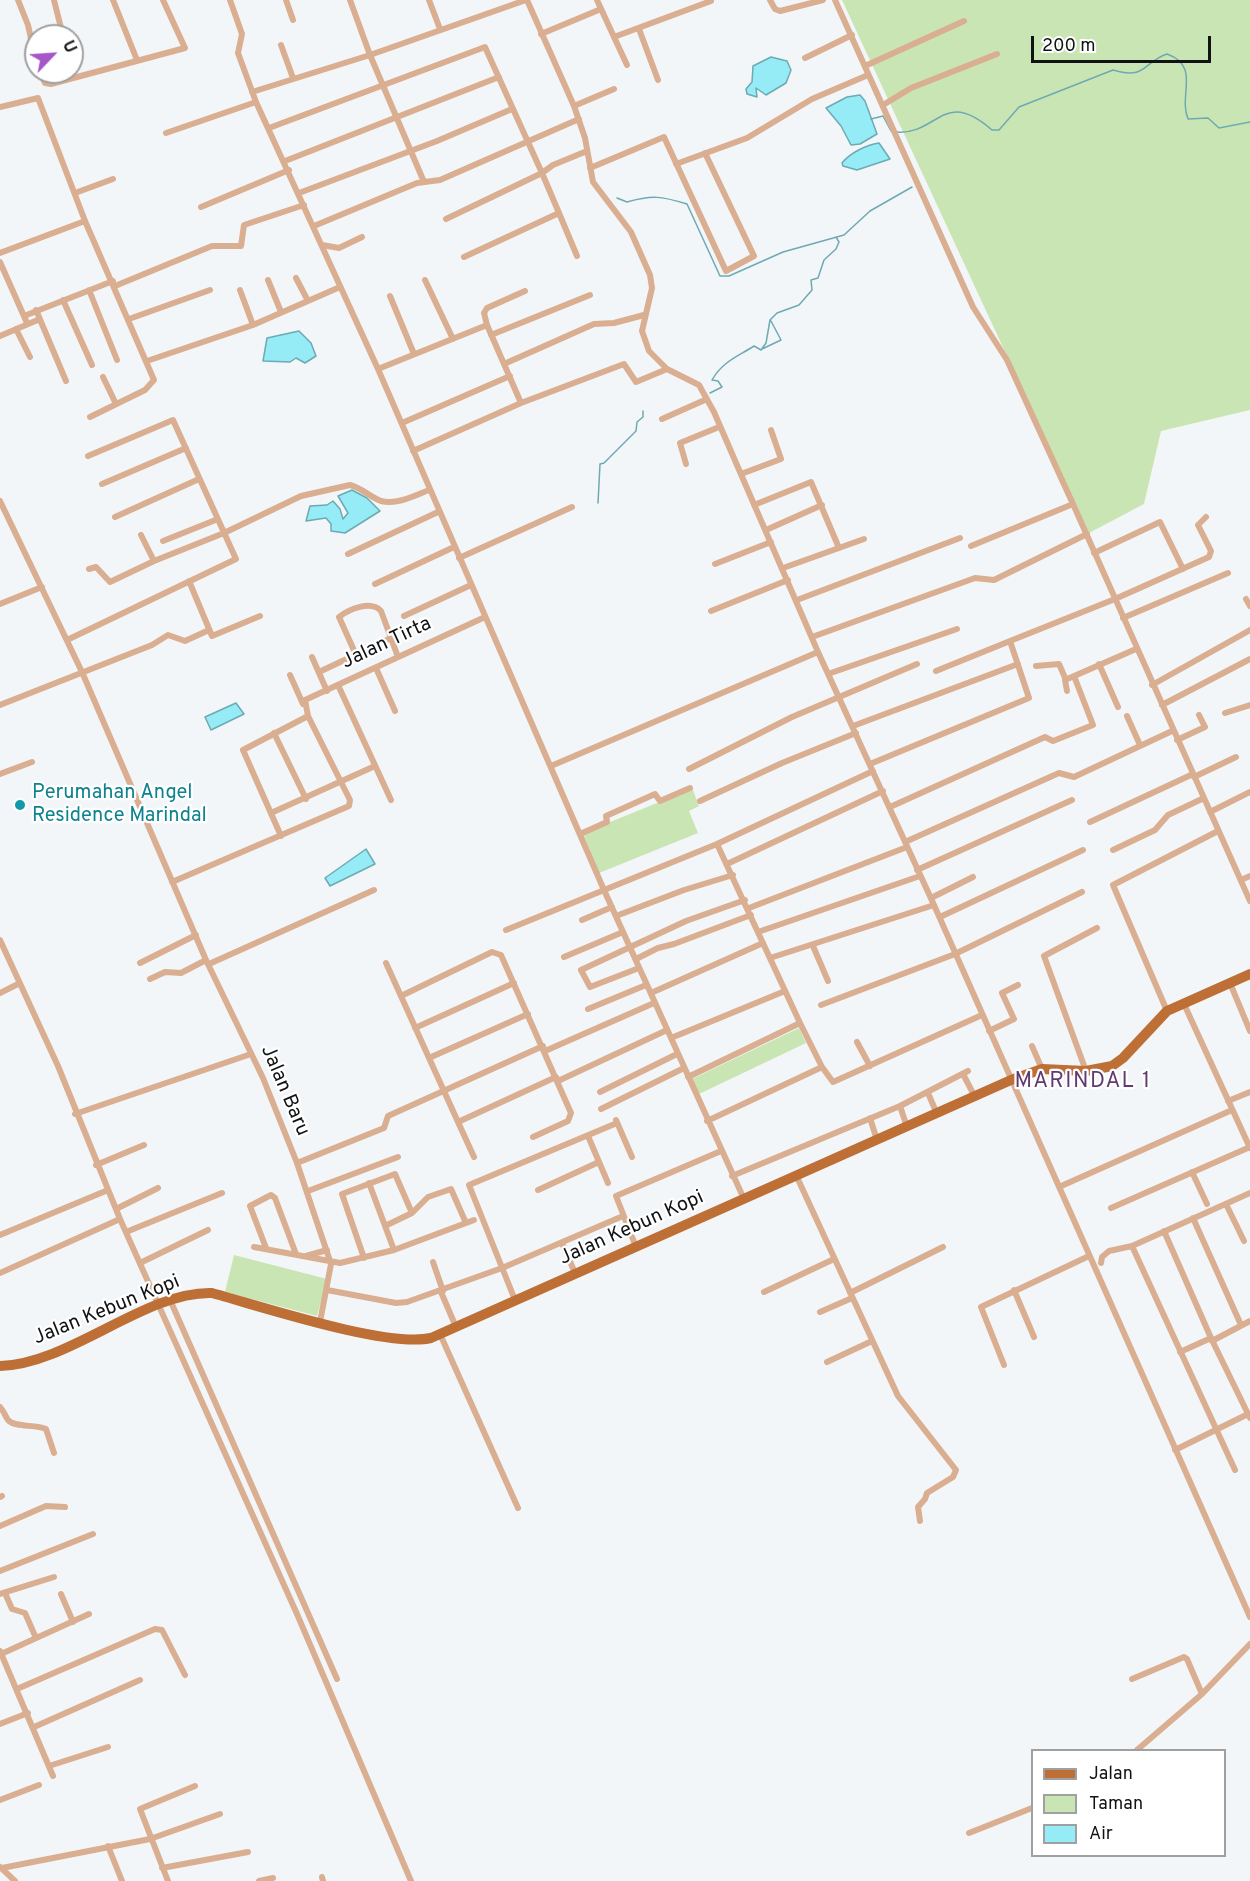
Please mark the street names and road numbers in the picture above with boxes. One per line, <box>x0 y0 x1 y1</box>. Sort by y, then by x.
street label: Jalan Tirta <box>338 613 436 675</box>
street label: Jalan Baru <box>254 1042 314 1140</box>
street label: Jalan Kebun Kopi <box>556 1186 708 1272</box>
street label: Jalan Kebun Kopi <box>30 1271 184 1351</box>

